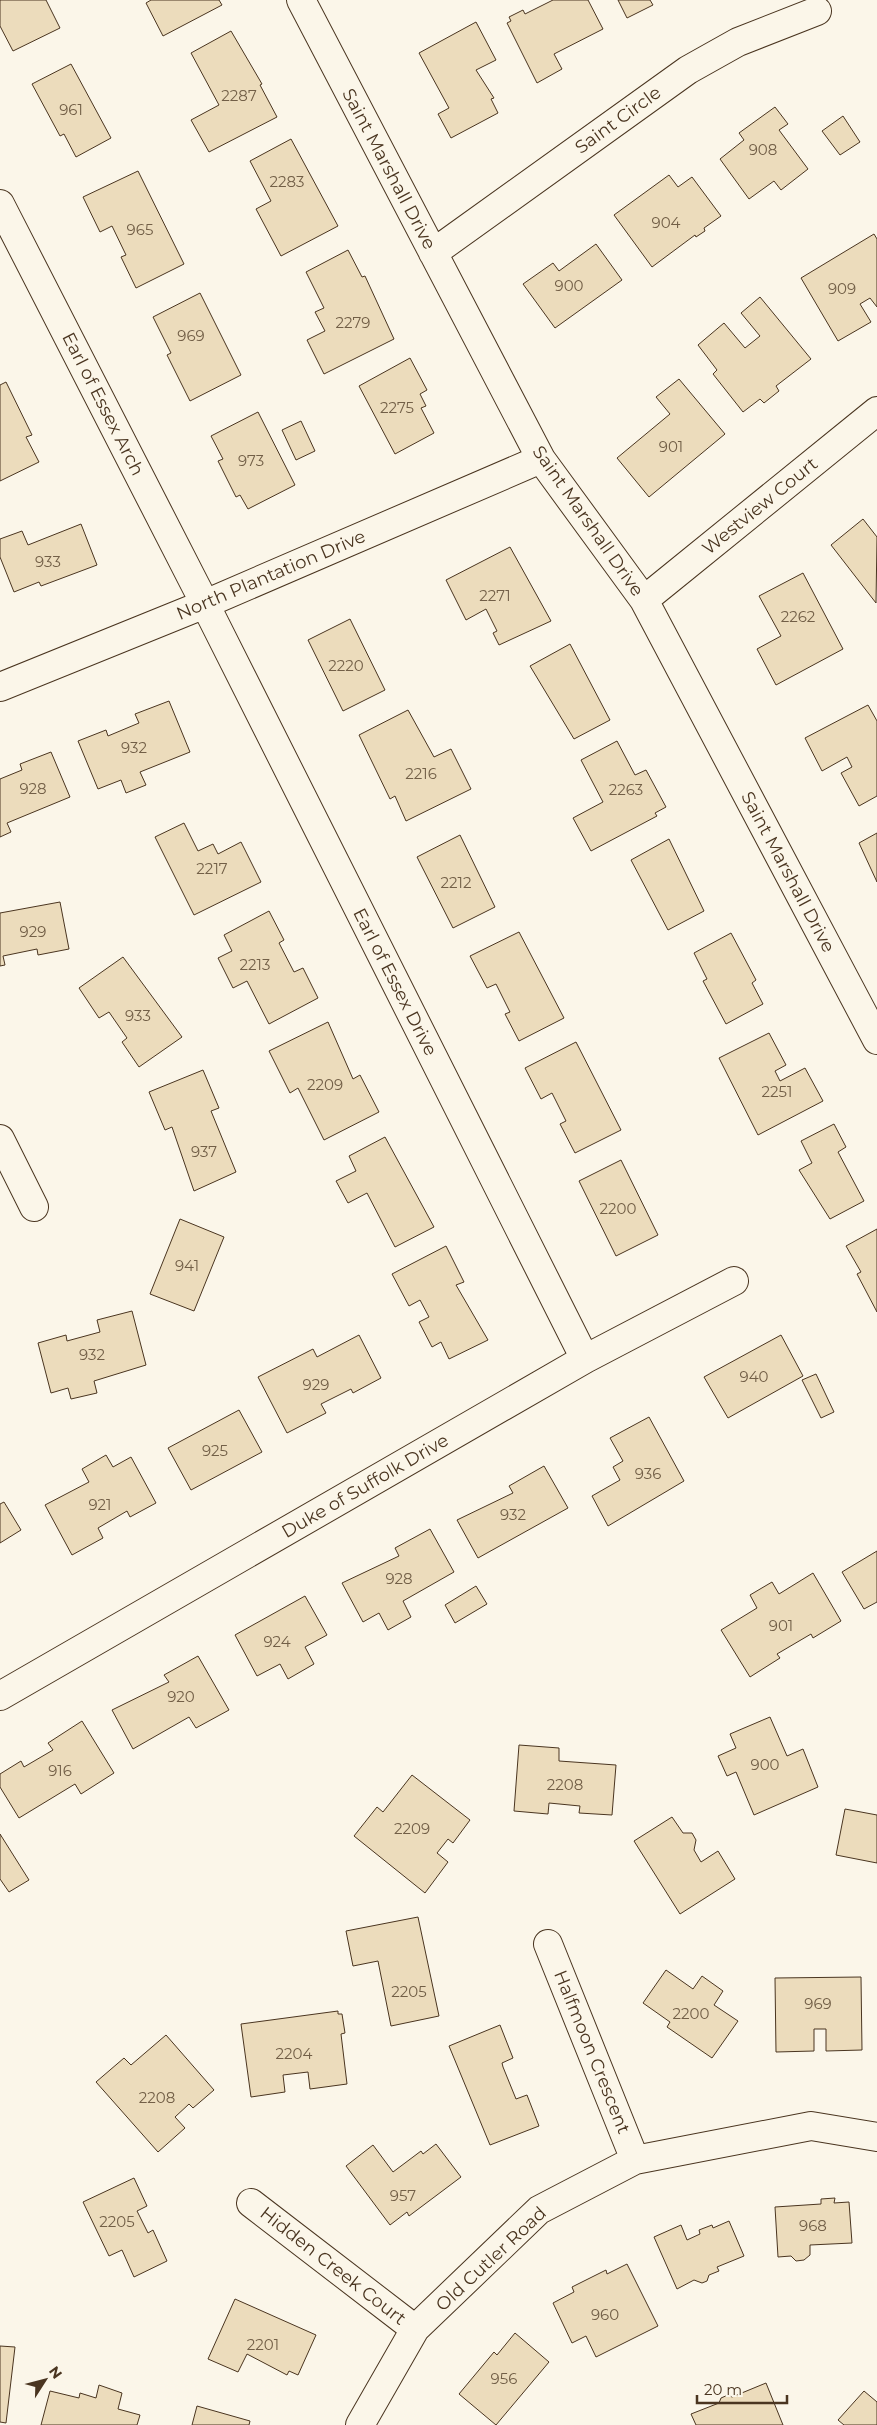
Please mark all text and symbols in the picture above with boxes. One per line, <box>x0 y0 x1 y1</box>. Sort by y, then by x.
street label: Saint Circle <box>571 81 665 159</box>
street label: Saint Marshall Drive <box>337 85 441 253</box>
house number: 2287 <box>221 86 257 105</box>
house number: 961 <box>59 100 83 119</box>
house number: 908 <box>749 140 777 159</box>
house number: 2283 <box>269 172 305 191</box>
house number: 904 <box>652 213 681 232</box>
house number: 965 <box>127 220 153 239</box>
house number: 900 <box>555 276 584 295</box>
house number: 909 <box>828 279 856 298</box>
house number: 2279 <box>336 313 370 332</box>
house number: 969 <box>177 326 205 345</box>
street label: Earl of Essex Arch <box>57 329 149 479</box>
house number: 2275 <box>380 398 414 417</box>
house number: 901 <box>659 437 683 456</box>
street label: Saint Marshall Drive <box>528 441 648 601</box>
house number: 973 <box>238 451 264 470</box>
street label: Westview Court <box>698 453 822 559</box>
street label: North Plantation Drive <box>173 525 369 625</box>
house number: 933 <box>35 552 61 571</box>
house number: 2271 <box>479 586 511 605</box>
house number: 2262 <box>781 607 815 626</box>
house number: 2220 <box>328 656 364 675</box>
house number: 932 <box>121 738 147 757</box>
house number: 2216 <box>405 764 437 783</box>
house number: 928 <box>19 779 47 798</box>
house number: 2263 <box>609 780 643 799</box>
street label: Saint Marshall Drive <box>736 788 840 956</box>
house number: 2217 <box>196 859 228 878</box>
house number: 2212 <box>441 873 471 892</box>
street label: Earl of Essex Drive <box>348 904 442 1060</box>
house number: 929 <box>20 922 46 941</box>
house number: 2213 <box>240 955 270 974</box>
house number: 933 <box>125 1006 151 1025</box>
house number: 2209 <box>307 1075 343 1094</box>
house number: 2251 <box>762 1082 792 1101</box>
house number: 937 <box>191 1142 217 1161</box>
house number: 2200 <box>600 1199 637 1218</box>
house number: 941 <box>175 1256 199 1275</box>
house number: 932 <box>79 1345 105 1364</box>
house number: 940 <box>740 1367 769 1386</box>
house number: 929 <box>303 1375 329 1394</box>
street label: Duke of Suffolk Drive <box>278 1429 452 1543</box>
house number: 925 <box>202 1441 228 1460</box>
house number: 936 <box>635 1464 661 1483</box>
house number: 921 <box>88 1495 112 1514</box>
house number: 932 <box>500 1505 526 1524</box>
house number: 928 <box>385 1569 413 1588</box>
house number: 901 <box>769 1616 793 1635</box>
house number: 924 <box>263 1632 291 1651</box>
house number: 920 <box>167 1687 195 1706</box>
house number: 900 <box>751 1755 780 1774</box>
house number: 916 <box>48 1761 72 1780</box>
house number: 2208 <box>547 1775 583 1794</box>
house number: 2209 <box>394 1819 430 1838</box>
street label: Halfmoon Crescent <box>549 1967 635 2137</box>
house number: 2205 <box>391 1982 427 2001</box>
house number: 969 <box>804 1994 832 2013</box>
house number: 2200 <box>673 2004 710 2023</box>
house number: 2204 <box>276 2044 313 2063</box>
house number: 2208 <box>139 2088 175 2107</box>
house number: 957 <box>390 2186 416 2205</box>
street label: Hidden Creek Court <box>256 2202 410 2330</box>
street label: Old Cutler Road <box>431 2202 551 2316</box>
house number: 2205 <box>99 2212 135 2231</box>
house number: 968 <box>799 2216 827 2235</box>
house number: 960 <box>591 2305 619 2324</box>
house number: 2201 <box>247 2335 279 2354</box>
north arrow <box>20 2355 70 2405</box>
text: N <box>45 2362 66 2382</box>
house number: 956 <box>491 2369 517 2388</box>
scale bar <box>697 2372 787 2404</box>
text: 20 m <box>704 2380 742 2399</box>

